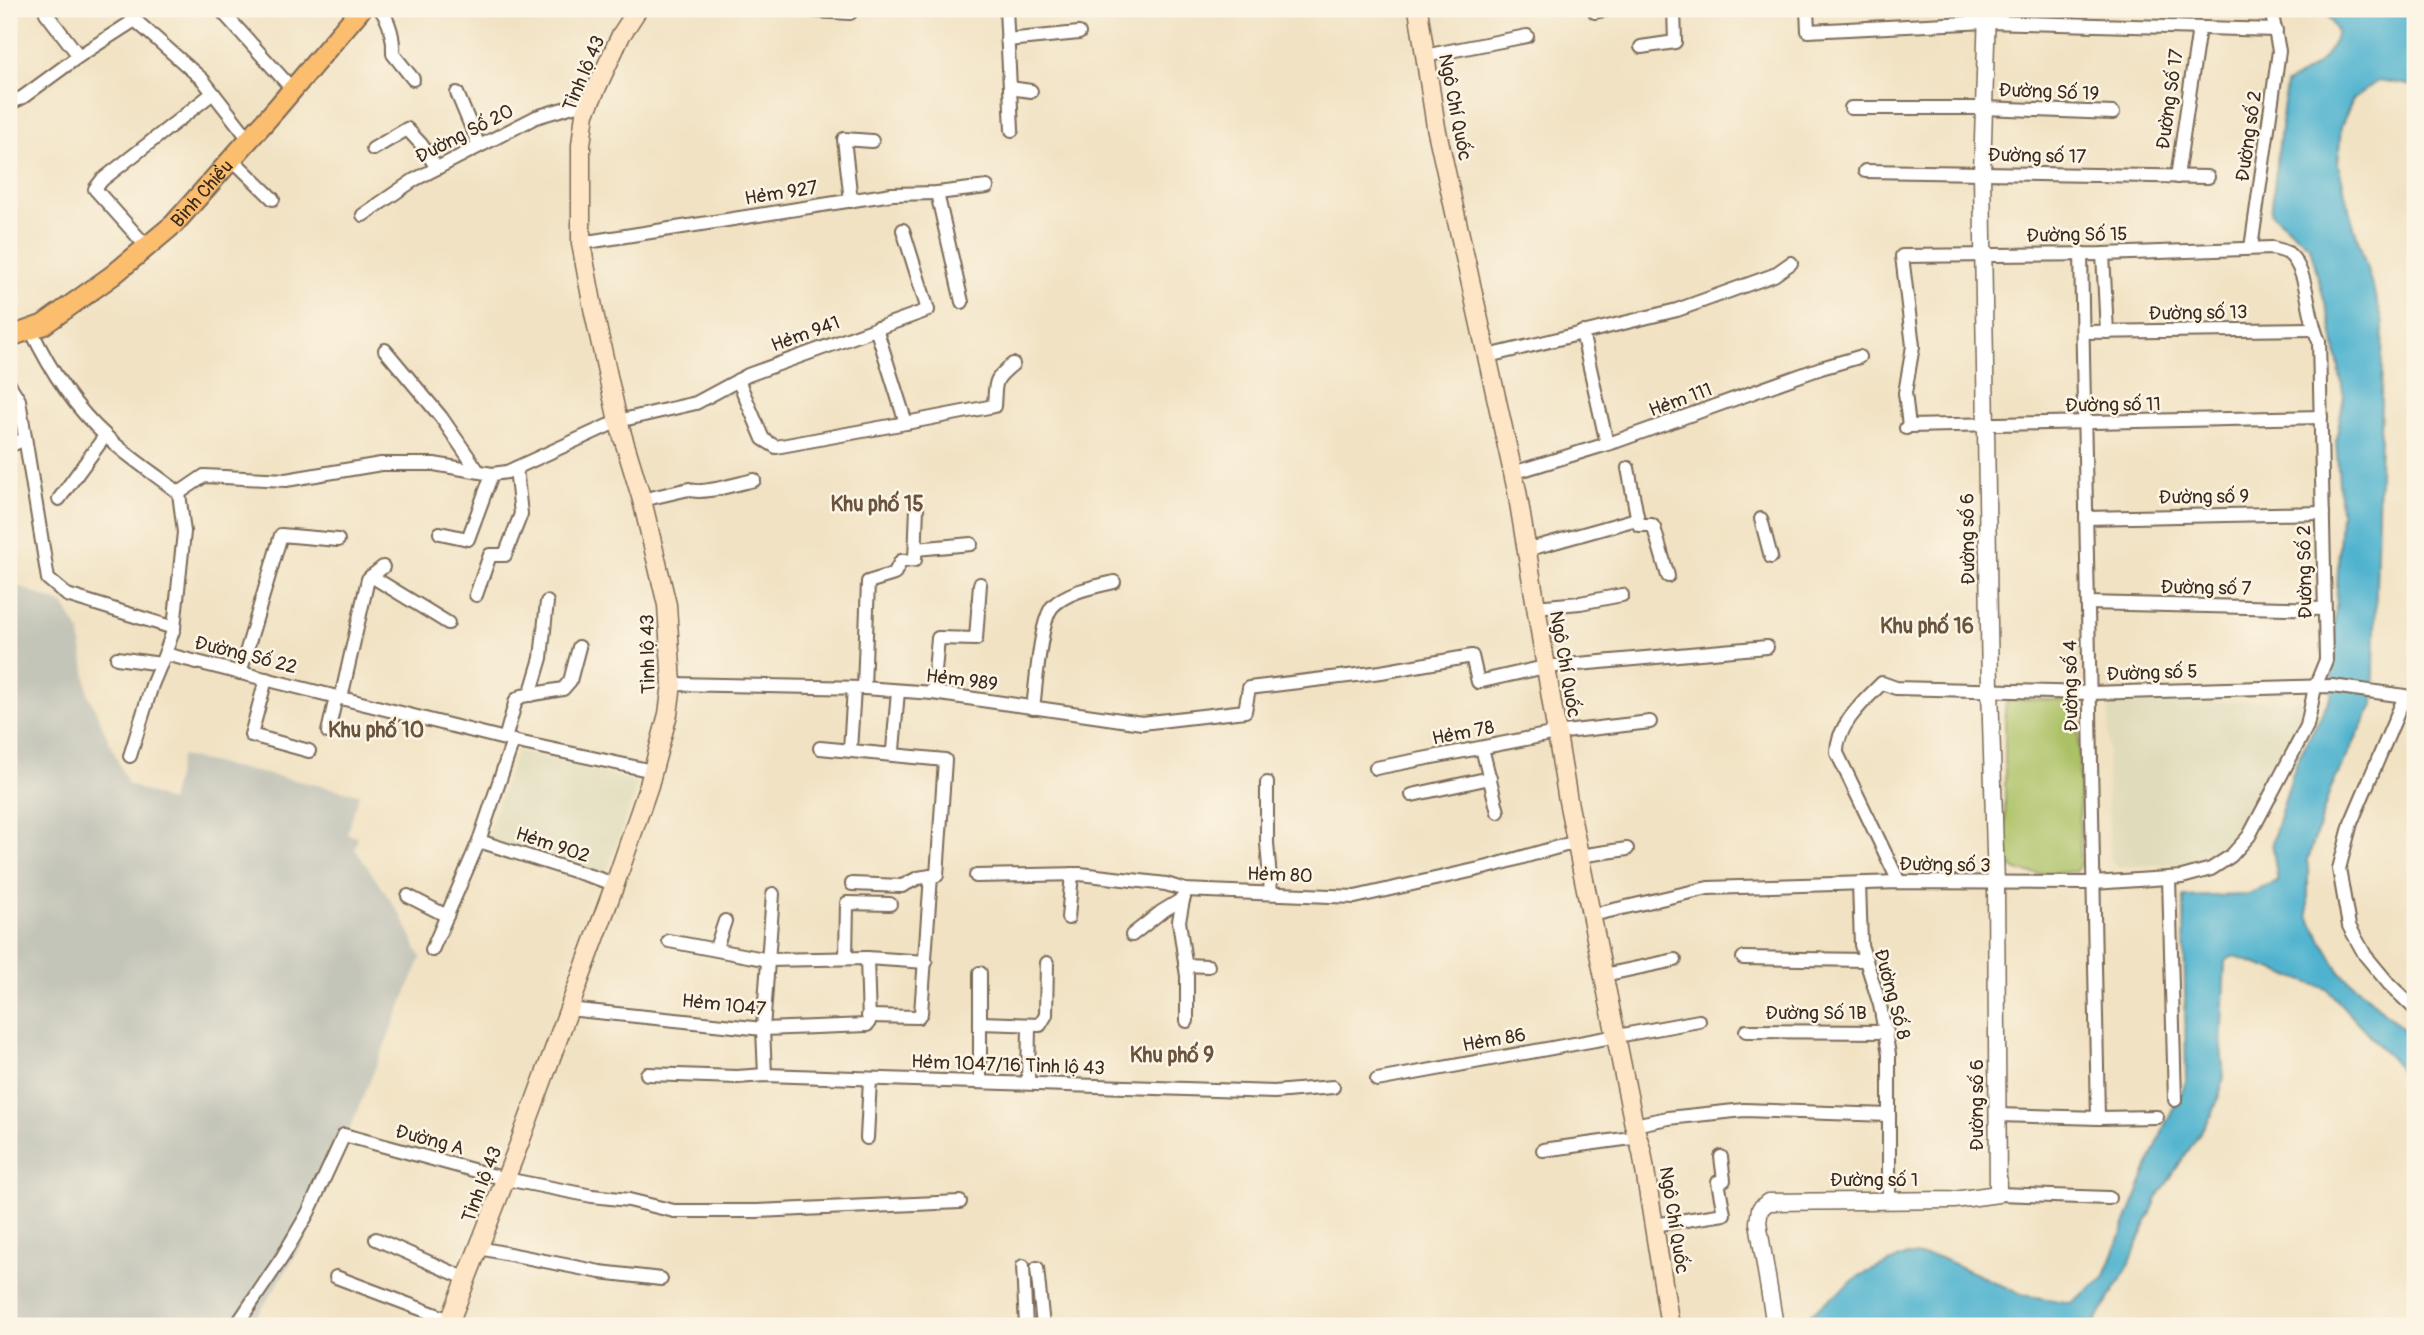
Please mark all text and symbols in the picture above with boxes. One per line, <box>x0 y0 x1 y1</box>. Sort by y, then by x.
street label: Tỉnh lộ 43 <box>557 32 611 115</box>
street label: Đường Số 17 <box>2151 48 2189 151</box>
street label: Ngô Chí Quốc <box>1433 52 1477 163</box>
street label: Đường Số 19 <box>1998 78 2100 106</box>
street label: Đường số 2 <box>2231 89 2267 183</box>
street label: Đường Số 20 <box>411 99 518 169</box>
street label: Đường số 17 <box>1988 143 2086 169</box>
street label: Bình Chiểu <box>166 155 239 233</box>
street label: Hẻm 927 <box>743 175 819 211</box>
street label: Đường Số 15 <box>2026 222 2128 248</box>
street label: Đường số 13 <box>2148 300 2248 326</box>
street label: Hẻm 941 <box>768 310 843 357</box>
street label: Hẻm 111 <box>1646 377 1715 422</box>
street label: Đường số 11 <box>2065 392 2161 418</box>
street label: Đường số 9 <box>2159 484 2250 510</box>
district label: Khu phố 15 <box>830 490 924 518</box>
street label: Đường số 6 <box>1955 493 1981 585</box>
street label: Đường Số 2 <box>2292 525 2318 619</box>
street label: Đường số 7 <box>2160 575 2252 601</box>
street label: Ngô Chí Quốc <box>1544 609 1586 720</box>
district label: Khu phố 16 <box>1880 612 1974 640</box>
street label: Tỉnh lộ 43 <box>635 614 661 694</box>
street label: Đường Số 22 <box>192 631 299 679</box>
street label: Đường số 4 <box>2058 640 2084 732</box>
street label: Đường số 5 <box>2106 659 2198 687</box>
street label: Hẻm 989 <box>925 664 999 696</box>
street label: Hẻm 78 <box>1430 715 1496 751</box>
district label: Khu phố 10 <box>328 716 424 744</box>
street label: Hẻm 902 <box>513 822 593 868</box>
street label: Đường số 3 <box>1899 852 1991 878</box>
street label: Hẻm 80 <box>1247 862 1313 888</box>
street label: Đường Số 8 <box>1868 946 1916 1042</box>
street label: Hẻm 1047 <box>681 989 767 1021</box>
street label: Đường Số 1B <box>1765 1001 1867 1025</box>
street label: Hẻm 86 <box>1461 1023 1528 1057</box>
district label: Khu phố 9 <box>1130 1041 1214 1069</box>
street label: Hẻm 1047/16 Tỉnh lộ 43 <box>911 1050 1105 1080</box>
street label: Đường số 6 <box>1965 1059 1989 1151</box>
street label: Đường A <box>393 1119 467 1161</box>
street label: Tỉnh lộ 43 <box>456 1143 507 1226</box>
street label: Ngô Chí Quốc <box>1654 1165 1694 1276</box>
street label: Đường số 1 <box>1830 1168 1918 1192</box>

